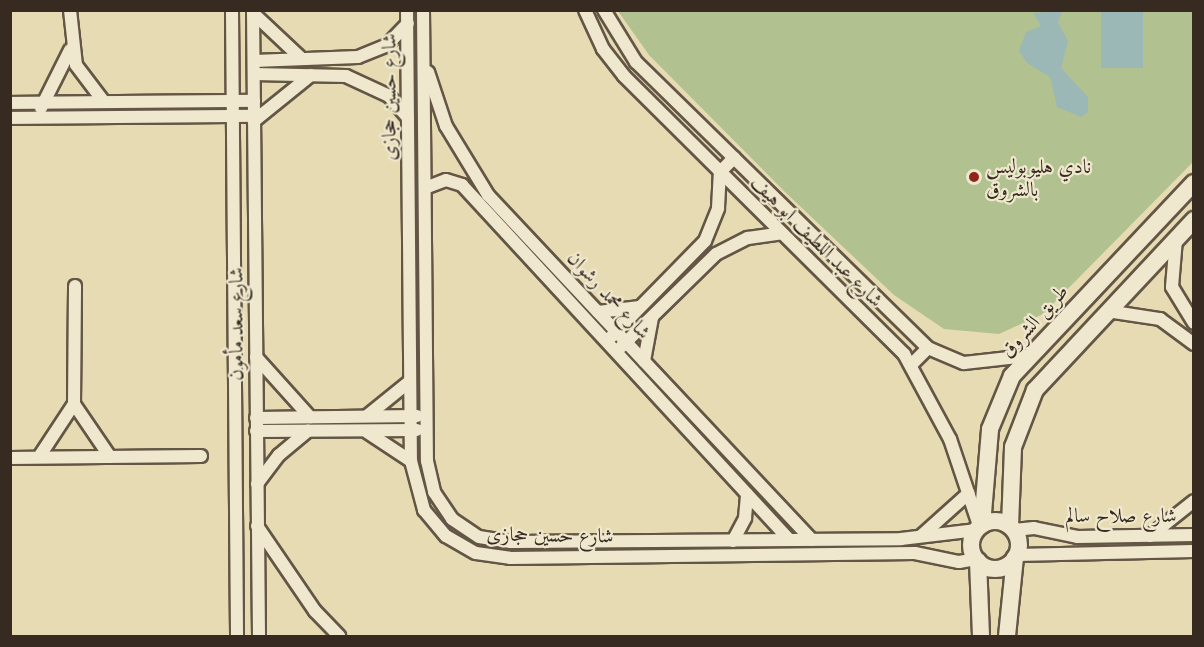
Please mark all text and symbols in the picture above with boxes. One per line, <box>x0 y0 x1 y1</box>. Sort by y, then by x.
street label: شارع حسين حجازى <box>377 33 401 161</box>
place label: نادي هليوبوليس بالشروق <box>986 154 1091 201</box>
street label: شارع عبد اللطيف ابو هيف <box>746 170 888 312</box>
marker: نادي هليوبوليس بالشروق <box>967 170 981 184</box>
street label: شارع محمد رشوان <box>562 246 656 344</box>
street label: شارع سعد مأمون <box>224 267 248 381</box>
street label: طريق الشروق <box>995 279 1073 363</box>
street label: شارع صلاح سالم <box>1065 503 1177 527</box>
street label: شارع حسين حجازى <box>486 522 614 548</box>

